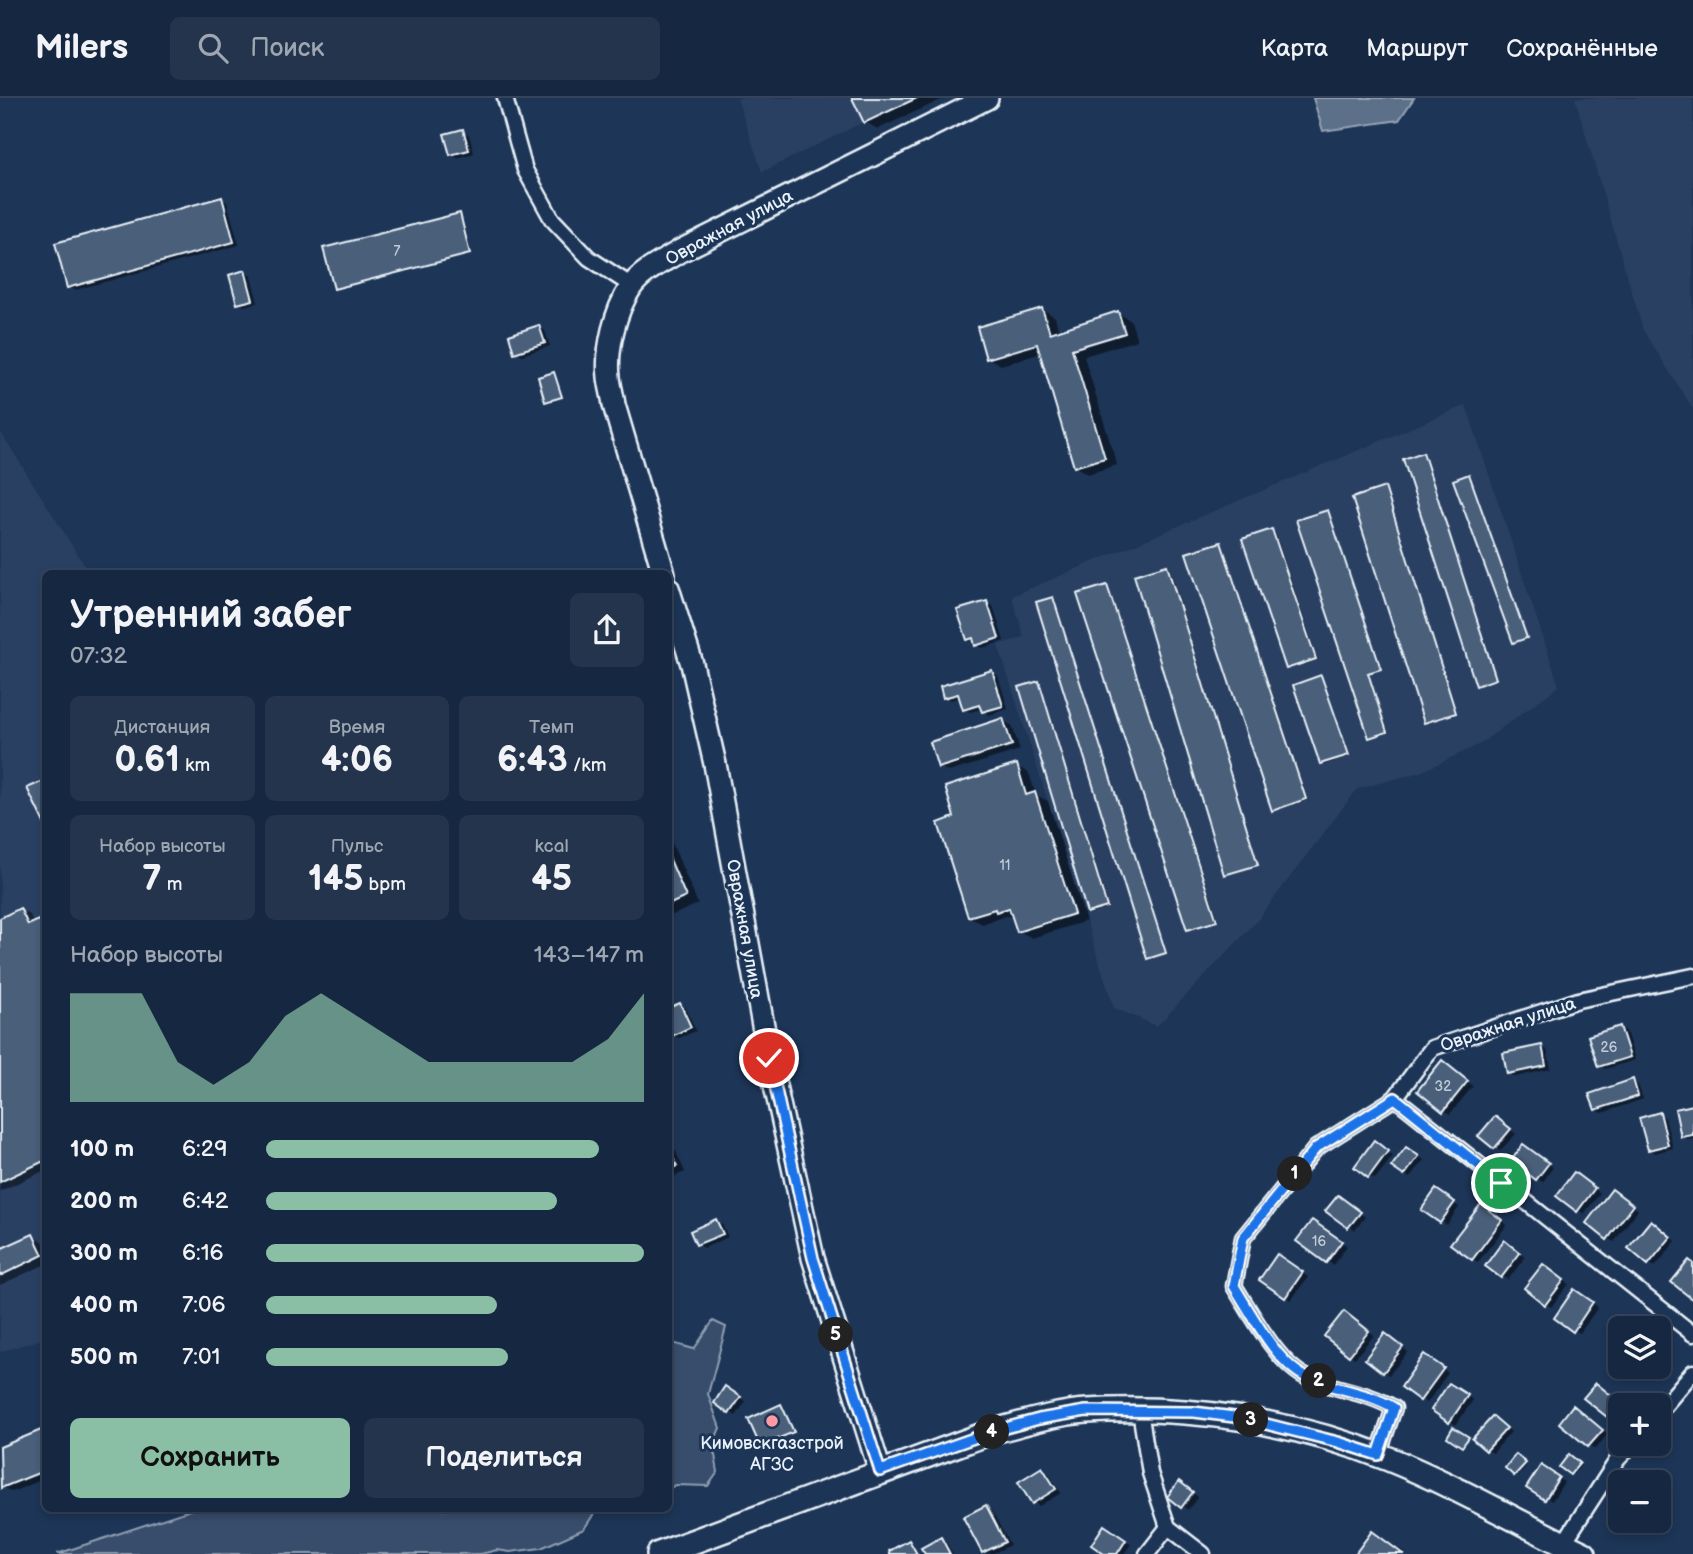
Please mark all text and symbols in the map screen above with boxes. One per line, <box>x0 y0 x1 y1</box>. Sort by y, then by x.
search box <box>170 17 660 80</box>
text: Milers <box>35 28 128 68</box>
icon: search <box>194 29 232 67</box>
text: Поиск <box>250 33 324 64</box>
text: Карта <box>1261 34 1328 63</box>
text: Маршрут <box>1366 34 1468 63</box>
text: Сохранённые <box>1506 34 1658 63</box>
street label: Овражная улица <box>662 185 797 270</box>
house number: 7 <box>394 243 401 260</box>
text: Утренний забег <box>70 593 352 638</box>
button: share <box>570 593 644 667</box>
text: 07:32 <box>70 642 127 670</box>
text: Дистанция <box>114 716 210 739</box>
text: Время <box>329 716 385 739</box>
text: Темп <box>529 716 574 739</box>
text: 0.61 <box>115 739 180 782</box>
text: 4:06 <box>321 739 393 782</box>
text: 6:43 <box>497 739 568 782</box>
text: km <box>180 754 210 777</box>
text: /km <box>568 754 606 777</box>
text: Набор высоты <box>99 835 226 858</box>
text: Пульс <box>331 835 383 858</box>
text: kcal <box>535 835 569 858</box>
house number: 11 <box>1000 857 1010 874</box>
text: 7 <box>142 858 162 901</box>
text: 145 <box>308 858 363 901</box>
text: 45 <box>531 858 572 901</box>
street label: Овражная улица <box>722 858 767 1001</box>
text: m <box>162 873 182 896</box>
text: bpm <box>363 873 406 896</box>
text: Набор высоты <box>70 941 223 969</box>
text: 143–147 m <box>534 941 644 969</box>
street label: Овражная улица <box>1438 993 1579 1056</box>
pin <box>739 1028 799 1088</box>
icon: check <box>750 1039 788 1077</box>
house number: 26 <box>1601 1039 1618 1056</box>
house number: 32 <box>1435 1078 1452 1095</box>
text: 100 m <box>70 1135 134 1163</box>
text: 6:29 <box>182 1135 228 1163</box>
pin <box>1471 1153 1531 1213</box>
pin: 1 <box>1278 1156 1312 1192</box>
text: 1 <box>1291 1162 1299 1185</box>
icon: arrive <box>1482 1164 1520 1202</box>
text: 200 m <box>70 1187 138 1215</box>
text: 6:42 <box>182 1187 228 1215</box>
house number: 16 <box>1312 1233 1326 1250</box>
text: 300 m <box>70 1239 138 1267</box>
text: 6:16 <box>182 1239 224 1267</box>
text: 400 m <box>70 1291 138 1319</box>
text: 7:06 <box>182 1291 226 1319</box>
map controls <box>1608 1316 1671 1533</box>
button: layers <box>1608 1316 1671 1379</box>
pin: 5 <box>818 1318 854 1352</box>
text: 5 <box>830 1323 841 1346</box>
text: 500 m <box>70 1343 138 1371</box>
text: 7:01 <box>182 1343 220 1371</box>
pin: 2 <box>1302 1364 1336 1398</box>
text: 2 <box>1313 1369 1324 1392</box>
button: + <box>1608 1393 1671 1456</box>
pin: 3 <box>1234 1402 1268 1438</box>
text: 3 <box>1245 1408 1256 1431</box>
marker: Кимовскгазстрой АГЗС <box>764 1413 780 1429</box>
pin: 4 <box>974 1414 1010 1450</box>
button: Сохранить <box>70 1418 350 1498</box>
button: Поделиться <box>364 1418 644 1498</box>
text: 4 <box>986 1420 997 1443</box>
place label: Кимовскгазстрой АГЗС <box>700 1433 844 1475</box>
button: − <box>1608 1470 1671 1533</box>

